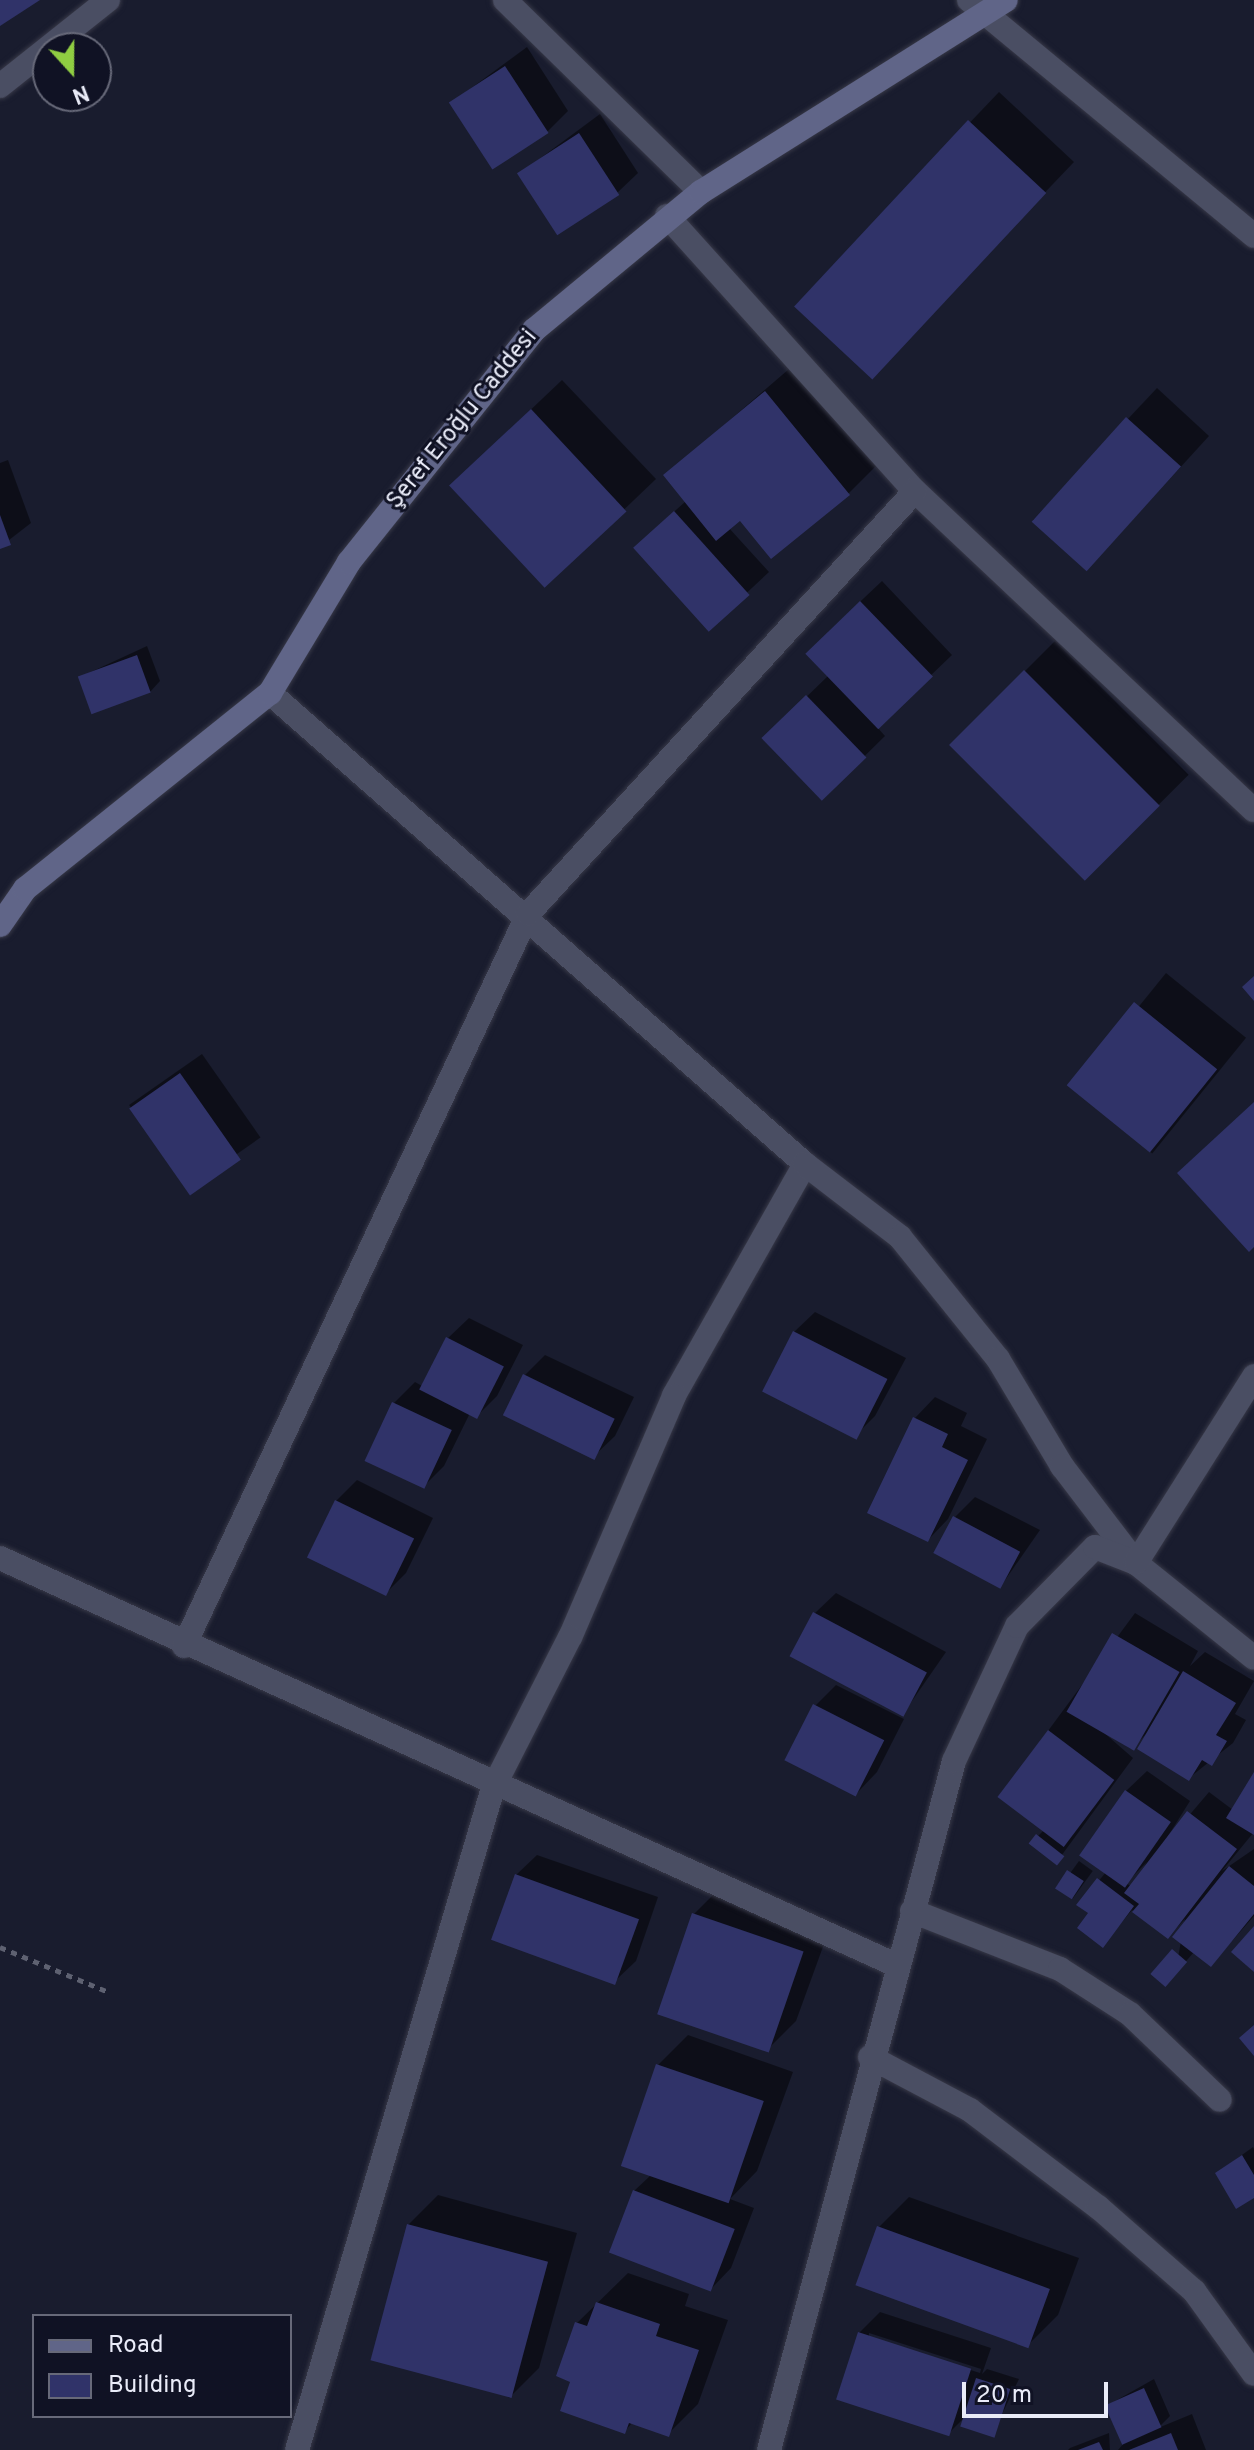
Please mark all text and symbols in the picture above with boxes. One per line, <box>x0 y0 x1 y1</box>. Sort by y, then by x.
north arrow <box>32 32 112 112</box>
text: N <box>68 78 92 108</box>
street label: Şeref Eroğlu Caddesi <box>382 324 544 516</box>
legend <box>32 2314 292 2418</box>
text: Road <box>108 2331 164 2361</box>
scale bar <box>966 2366 1112 2416</box>
text: Building <box>108 2371 197 2401</box>
text: 20 m <box>976 2381 1032 2411</box>

